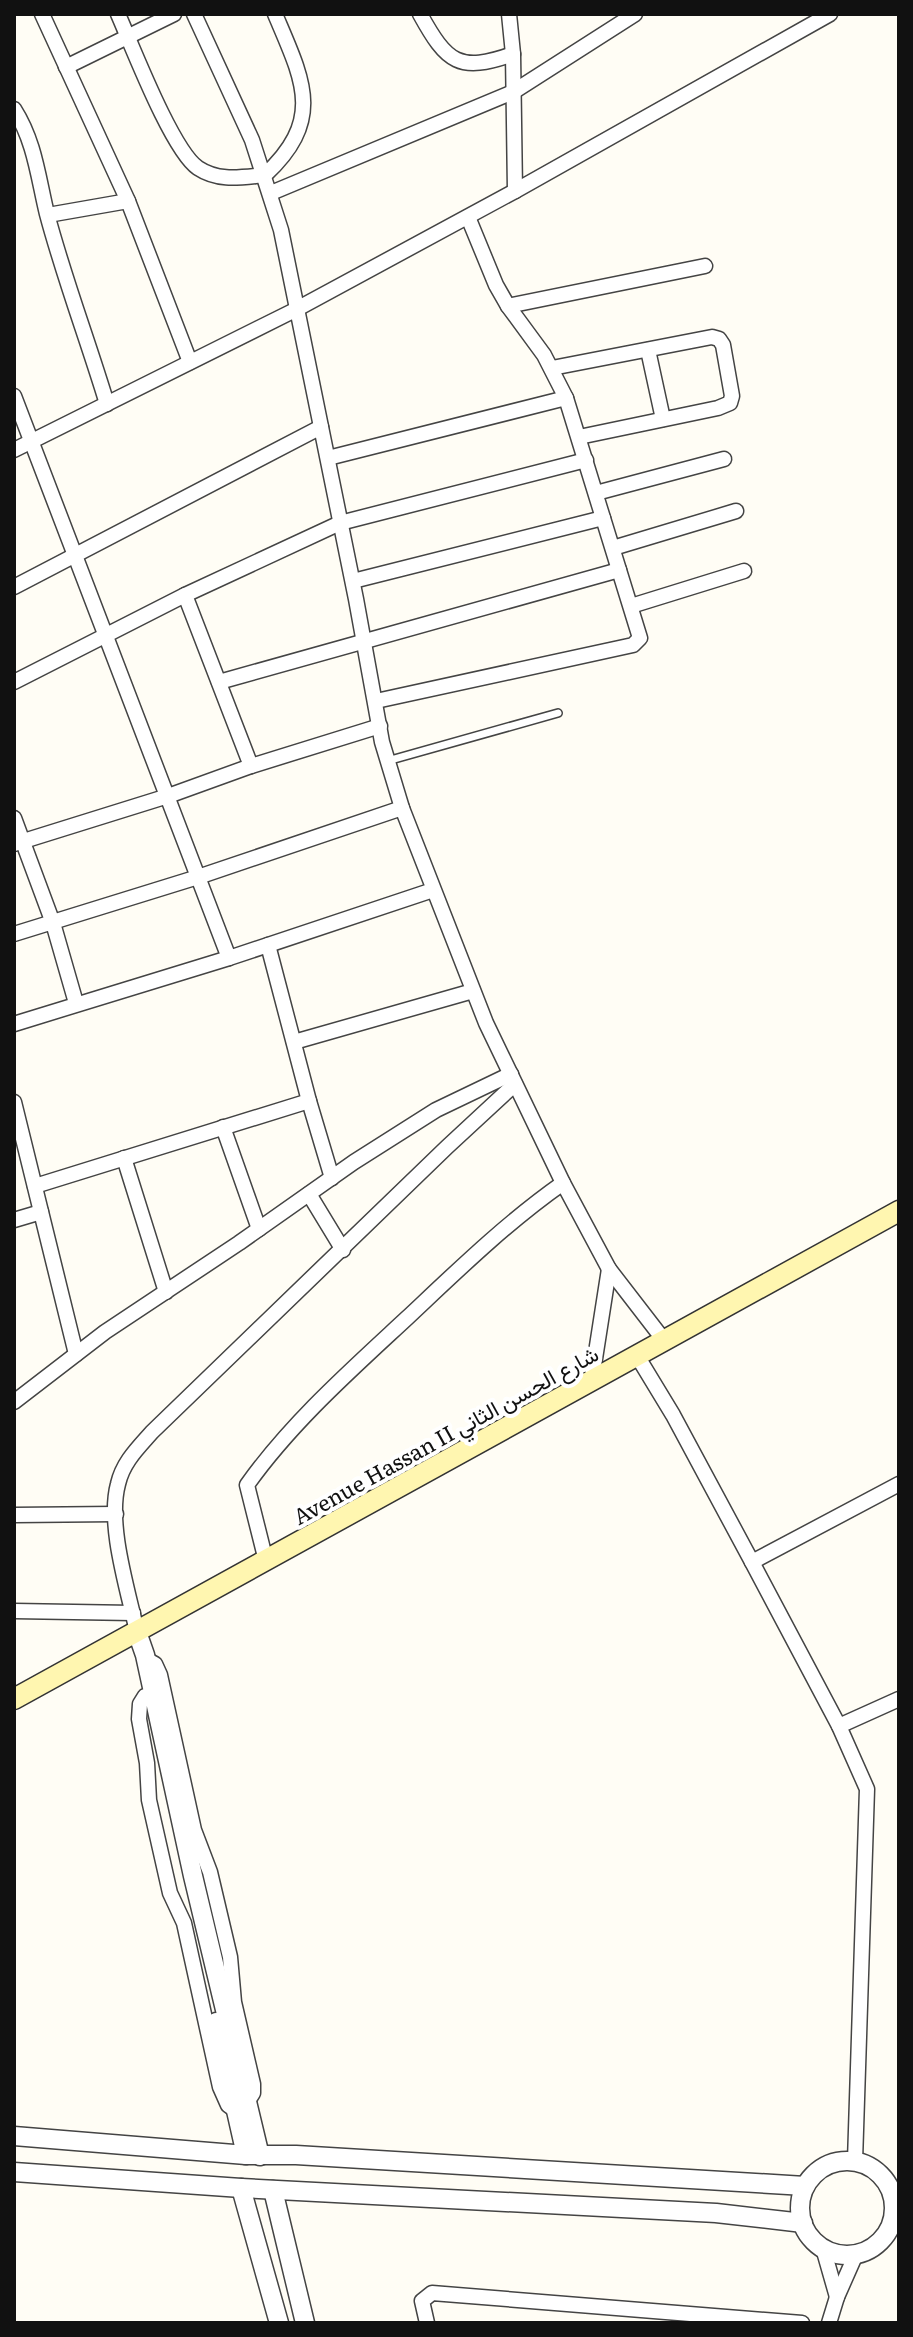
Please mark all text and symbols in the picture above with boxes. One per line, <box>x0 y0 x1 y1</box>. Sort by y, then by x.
street label: Avenue Hassan II شارع الحسن الثاني <box>286 1336 606 1535</box>

